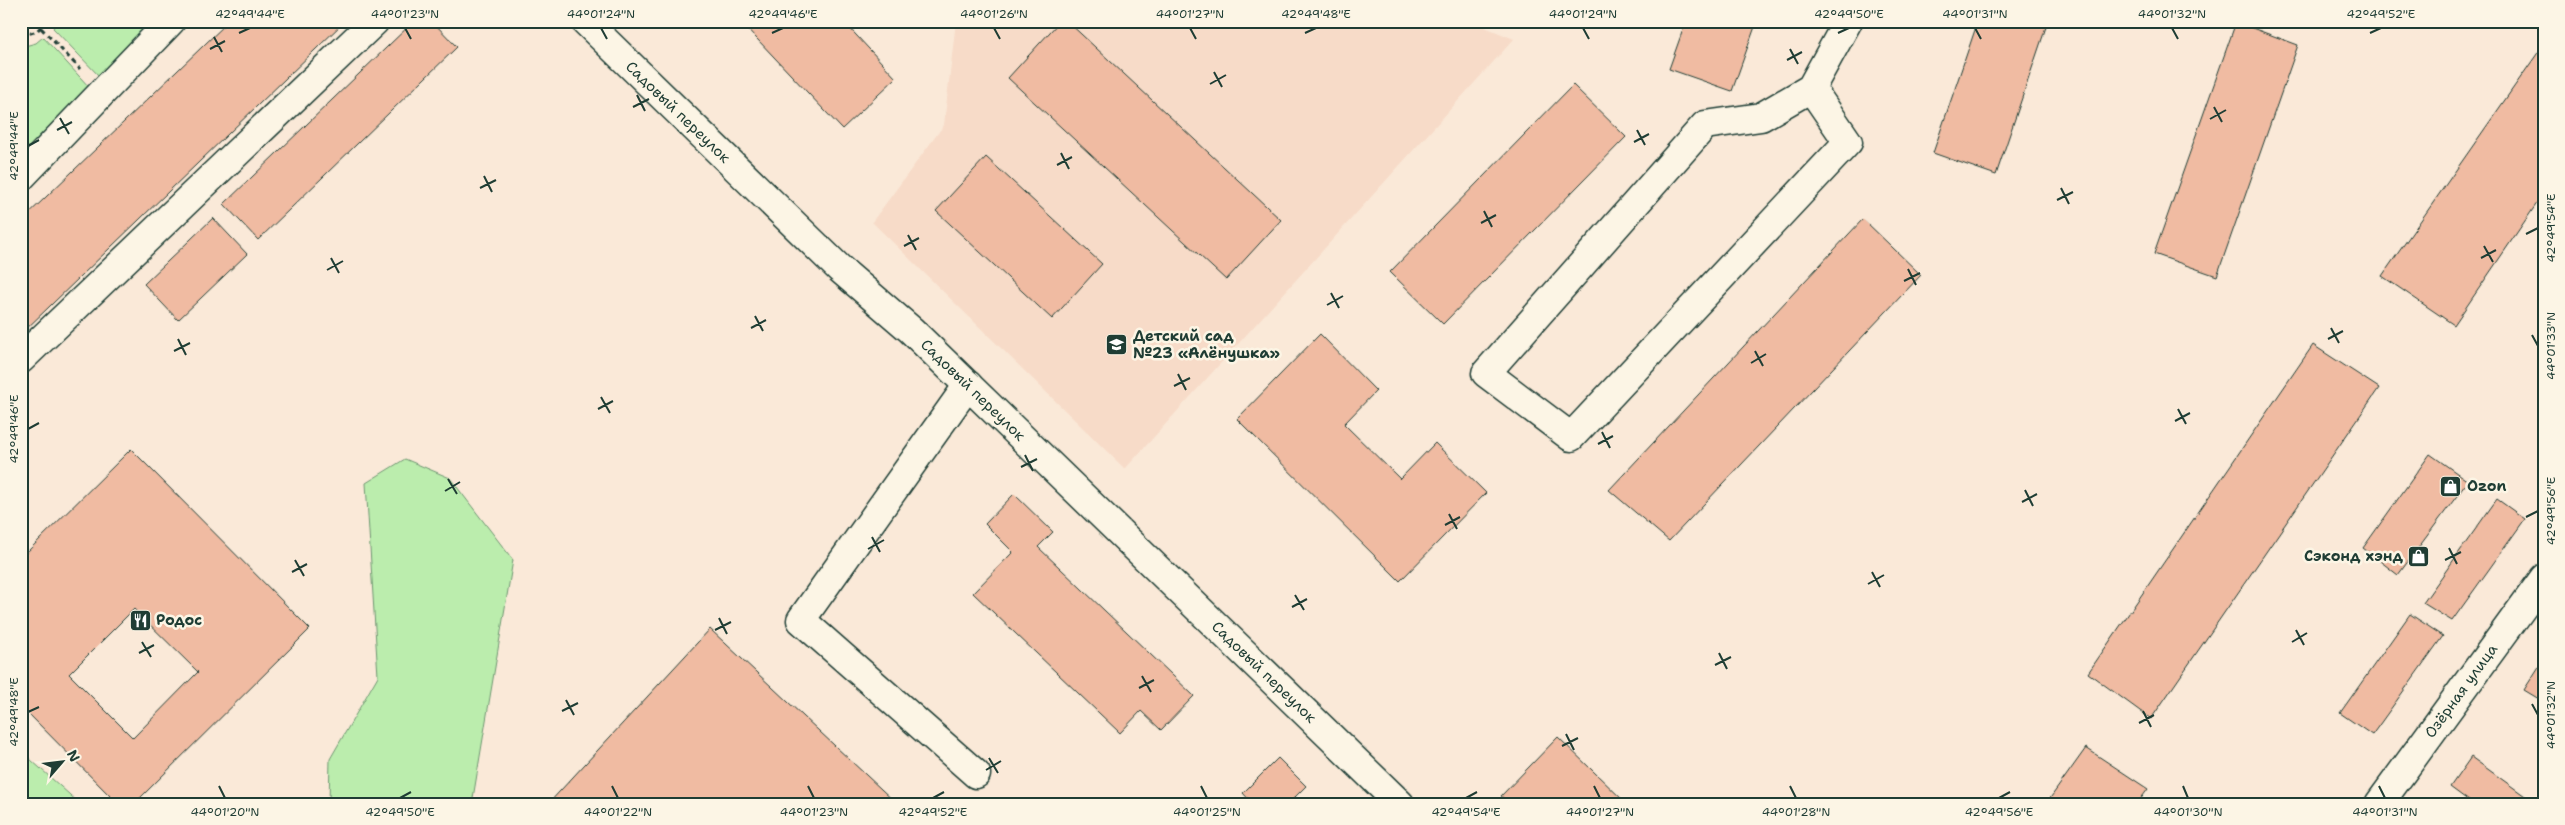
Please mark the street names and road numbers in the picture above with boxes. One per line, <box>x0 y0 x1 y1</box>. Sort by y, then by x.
street label: Садовый переулок <box>621 57 735 167</box>
street label: Садовый переулок <box>916 335 1030 445</box>
street label: Садовый переулок <box>1207 617 1321 727</box>
street label: Озёрная улица <box>2420 639 2502 742</box>

